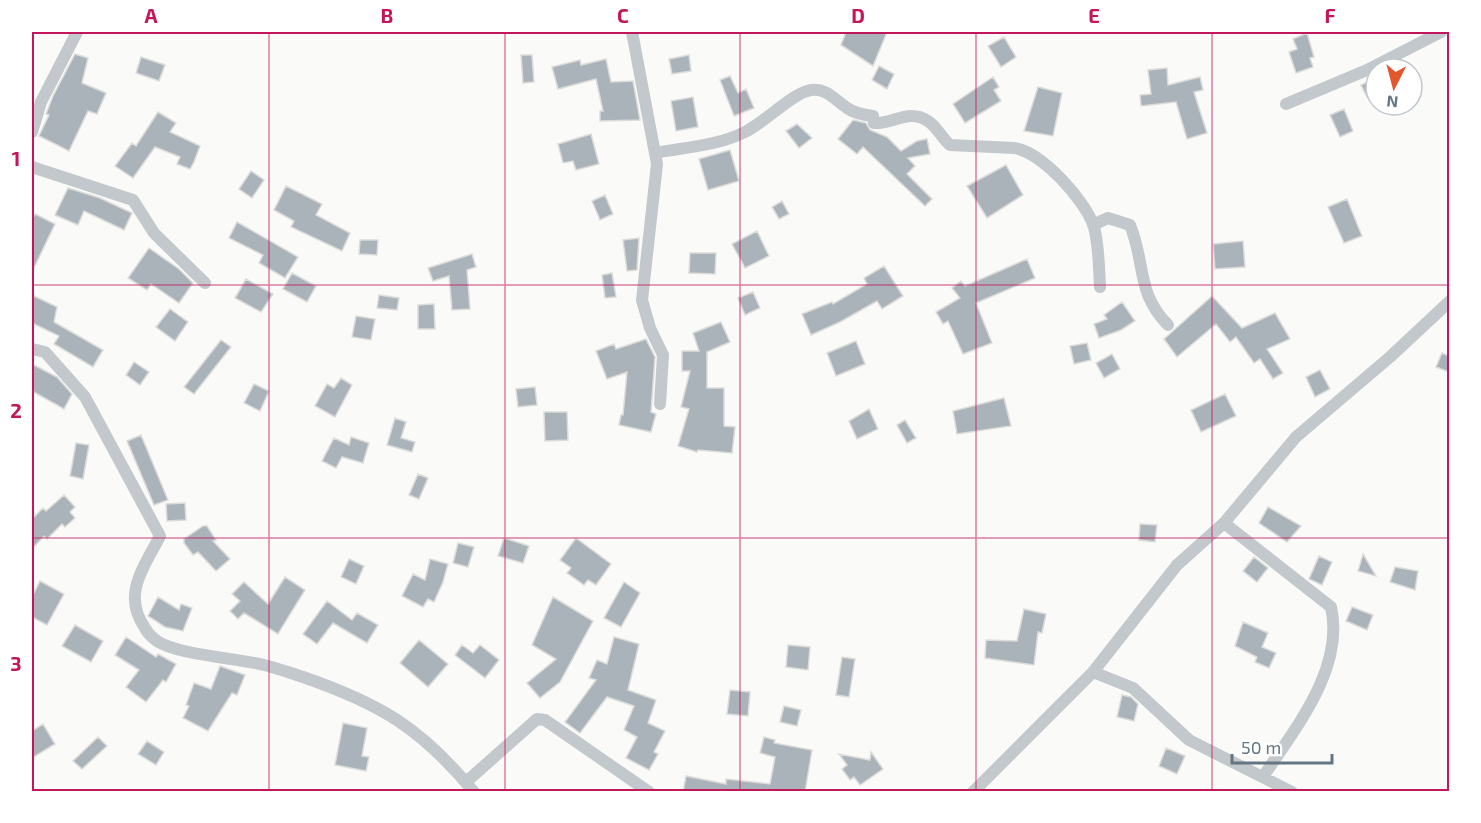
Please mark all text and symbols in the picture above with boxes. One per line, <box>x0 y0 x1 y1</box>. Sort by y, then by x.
text: A <box>144 3 158 27</box>
text: B <box>381 3 393 27</box>
text: C <box>617 3 629 27</box>
text: D <box>851 3 865 27</box>
text: E <box>1088 3 1100 27</box>
text: F <box>1324 3 1336 27</box>
north arrow <box>1364 57 1424 117</box>
text: N <box>1386 92 1399 112</box>
text: 1 <box>12 146 20 170</box>
text: 2 <box>10 398 22 422</box>
text: 3 <box>10 651 22 675</box>
scale bar <box>1232 727 1332 765</box>
text: 50 m <box>1241 736 1281 758</box>

